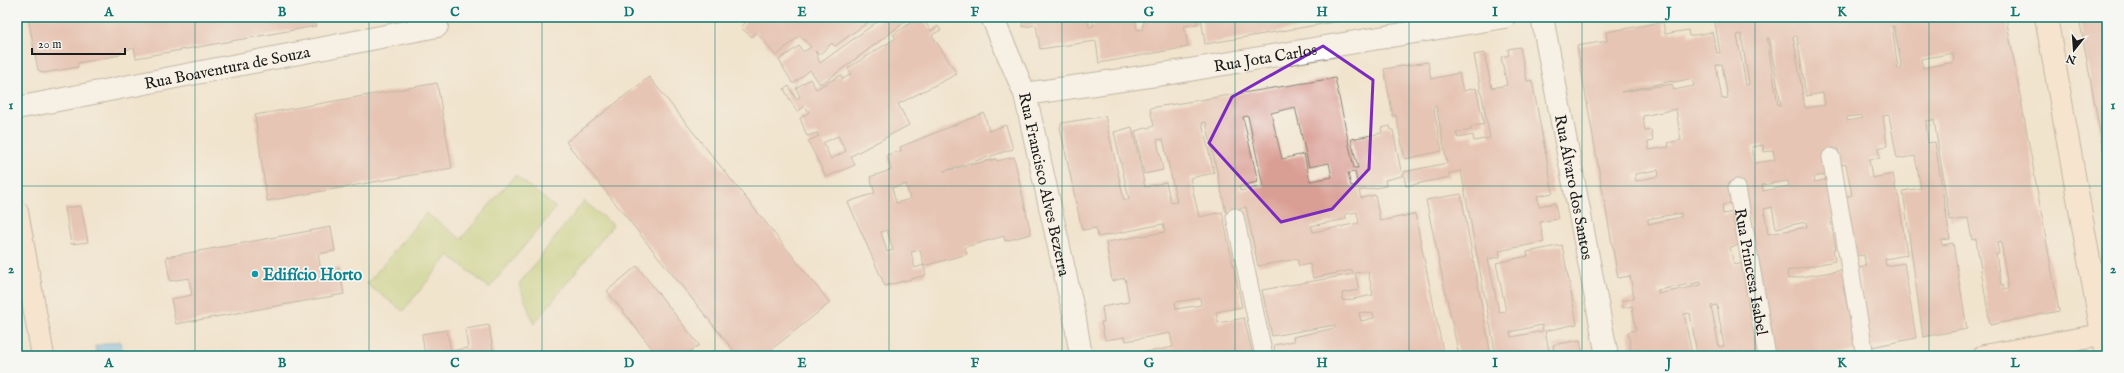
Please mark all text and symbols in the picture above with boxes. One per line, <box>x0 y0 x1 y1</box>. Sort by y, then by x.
text: A <box>104 4 115 21</box>
text: B <box>278 4 287 21</box>
text: C <box>450 4 460 21</box>
text: D <box>624 4 635 21</box>
text: E <box>797 4 807 21</box>
text: F <box>971 4 980 21</box>
text: G <box>1144 4 1155 21</box>
text: H <box>1316 4 1328 21</box>
text: I <box>1492 4 1498 21</box>
text: J <box>1664 4 1672 21</box>
text: K <box>1837 4 1847 21</box>
text: L <box>2009 4 2020 21</box>
scale bar <box>32 30 125 56</box>
north arrow <box>2054 30 2094 70</box>
text: 20 m <box>38 37 61 52</box>
street label: Rua Jota Carlos <box>1212 41 1319 78</box>
street label: Rua Boaventura de Souza <box>143 43 312 95</box>
text: N <box>2064 50 2079 67</box>
street label: Rua Francisco Alves Bezerra <box>1013 91 1073 278</box>
text: 1 <box>9 97 14 114</box>
text: 1 <box>2111 97 2116 114</box>
street label: Rua Álvaro dos Santos <box>1549 113 1596 262</box>
street label: Rua Princesa Isabel <box>1729 207 1771 338</box>
text: 2 <box>8 261 14 278</box>
text: 2 <box>2110 261 2116 278</box>
place label: Edifício Horto <box>263 266 362 286</box>
marker: Edifício Horto <box>250 269 260 279</box>
text: A <box>104 355 115 372</box>
text: B <box>278 355 287 372</box>
text: C <box>450 355 460 372</box>
text: D <box>624 355 635 372</box>
text: E <box>797 355 807 372</box>
text: F <box>971 355 980 372</box>
text: G <box>1144 355 1155 372</box>
text: H <box>1316 355 1328 372</box>
text: I <box>1492 355 1498 372</box>
text: J <box>1664 355 1672 372</box>
text: K <box>1837 355 1847 372</box>
text: L <box>2009 355 2020 372</box>

